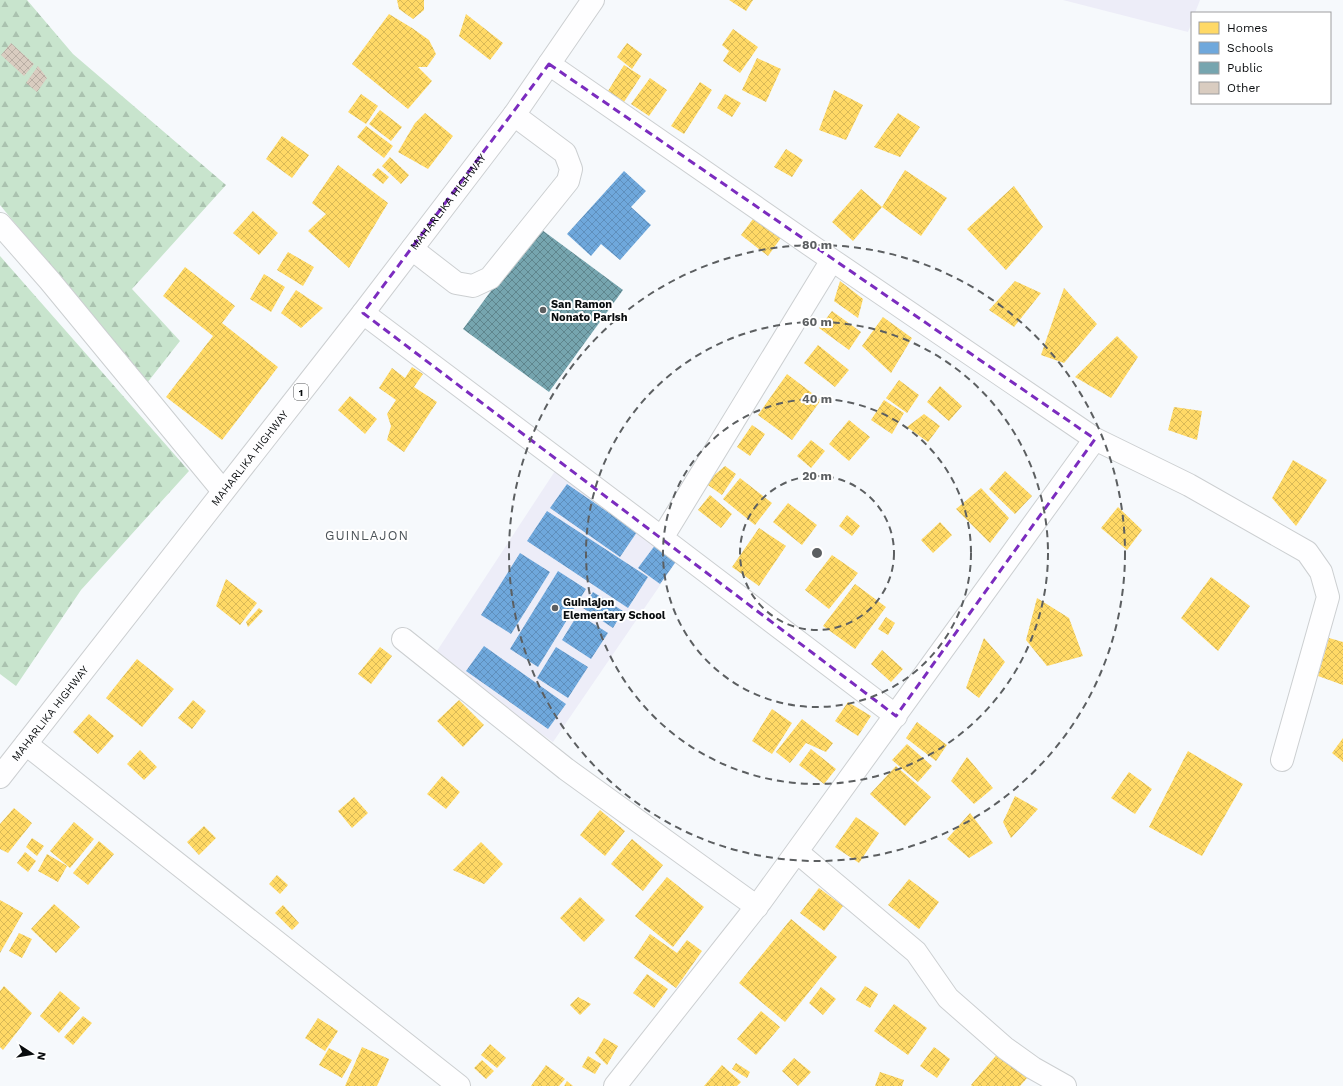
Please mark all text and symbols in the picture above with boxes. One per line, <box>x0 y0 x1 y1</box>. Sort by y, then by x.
legend <box>1191 12 1331 104</box>
text: Homes <box>1227 21 1268 35</box>
text: Schools <box>1227 41 1273 55</box>
text: Public <box>1227 61 1263 75</box>
text: Other <box>1227 81 1260 95</box>
street label: MAHARLIKA HIGHWAY <box>407 151 489 253</box>
text: 80 m <box>802 238 832 252</box>
place label: San Ramon Nonato Parish <box>551 298 628 324</box>
marker: San Ramon Nonato Parish <box>538 305 548 315</box>
text: 60 m <box>802 315 832 329</box>
road number: 1 <box>294 384 308 400</box>
text: 40 m <box>802 392 832 406</box>
street label: MAHARLIKA HIGHWAY <box>209 408 292 509</box>
text: 20 m <box>802 469 832 483</box>
district label: GUINLAJON <box>325 528 409 543</box>
centre of rings <box>810 546 824 560</box>
place label: Guinlajon Elementary School <box>563 596 666 622</box>
marker: Guinlajon Elementary School <box>550 603 560 613</box>
street label: MAHARLIKA HIGHWAY <box>9 663 92 764</box>
north arrow <box>12 1034 52 1074</box>
text: N <box>34 1051 48 1061</box>

